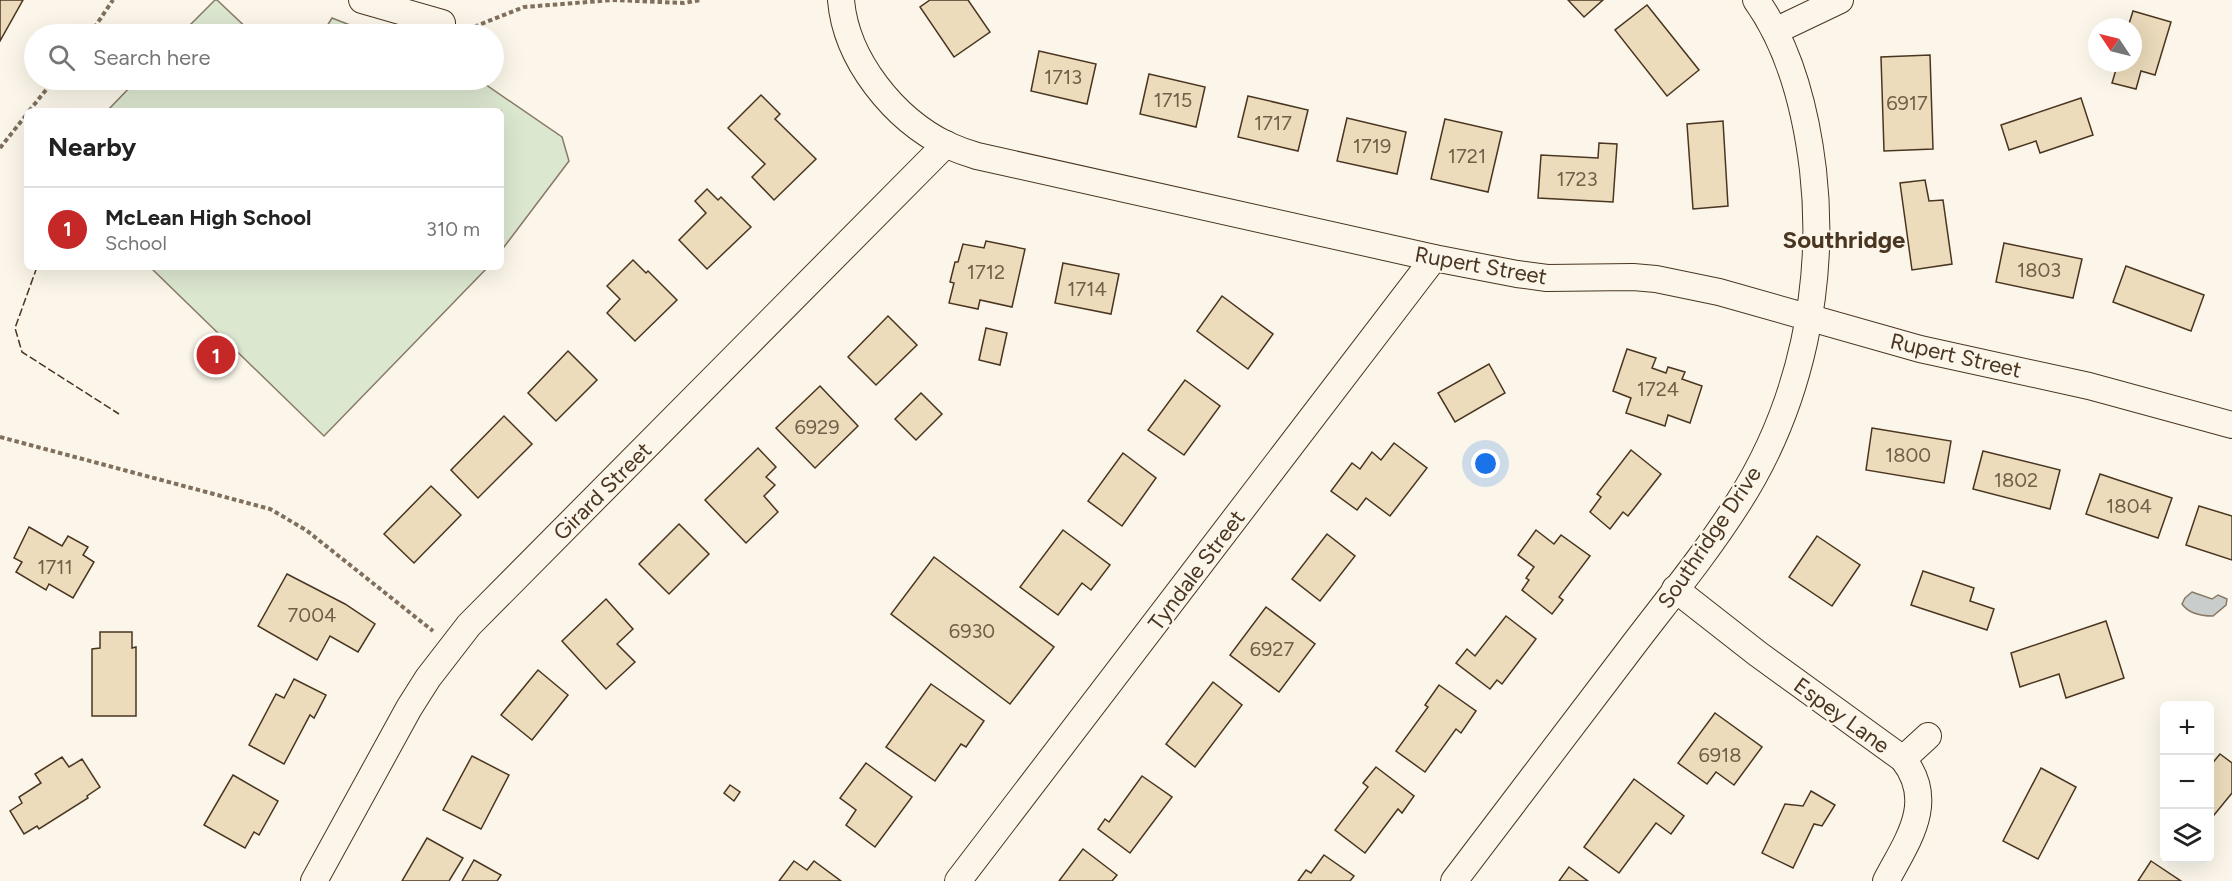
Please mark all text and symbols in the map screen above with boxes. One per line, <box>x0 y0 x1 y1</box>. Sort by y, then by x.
north arrow <box>2088 18 2142 72</box>
search box <box>24 24 504 90</box>
icon: search <box>45 41 78 74</box>
text: Search here <box>93 44 211 71</box>
house number: 1713 <box>1044 65 1082 89</box>
house number: 1715 <box>1154 88 1192 112</box>
house number: 6917 <box>1886 91 1928 115</box>
house number: 1717 <box>1254 111 1292 135</box>
text: Nearby <box>48 131 136 163</box>
house number: 1719 <box>1353 134 1391 158</box>
house number: 1721 <box>1448 144 1486 168</box>
house number: 1723 <box>1556 167 1598 191</box>
text: McLean High School <box>105 204 311 231</box>
text: 1 <box>63 217 72 241</box>
text: 310 m <box>426 217 480 241</box>
district label: Southridge <box>1783 225 1905 254</box>
text: School <box>105 231 167 255</box>
street label: Rupert Street <box>1413 241 1549 290</box>
house number: 1803 <box>2017 258 2061 282</box>
house number: 1712 <box>967 260 1005 284</box>
house number: 1714 <box>1067 277 1107 301</box>
street label: Rupert Street <box>1888 327 2024 384</box>
pin: 1 <box>196 332 236 378</box>
house number: 1724 <box>1637 377 1679 401</box>
house number: 6929 <box>794 415 840 439</box>
street label: Girard Street <box>548 437 657 546</box>
house number: 1800 <box>1885 443 1931 467</box>
your location <box>1471 449 1500 478</box>
street label: Southridge Drive <box>1652 461 1767 614</box>
house number: 1802 <box>1994 468 2038 492</box>
house number: 1804 <box>2106 494 2152 518</box>
street label: Tyndale Street <box>1142 505 1250 636</box>
house number: 1711 <box>37 555 73 579</box>
house number: 7004 <box>288 603 336 627</box>
house number: 6930 <box>949 619 995 643</box>
house number: 6927 <box>1250 637 1295 661</box>
street label: Espey Lane <box>1788 672 1895 759</box>
map controls <box>2160 701 2214 863</box>
button: + <box>2160 701 2214 755</box>
house number: 6918 <box>1698 743 1742 767</box>
button: − <box>2160 755 2214 809</box>
button: layers <box>2160 809 2214 863</box>

